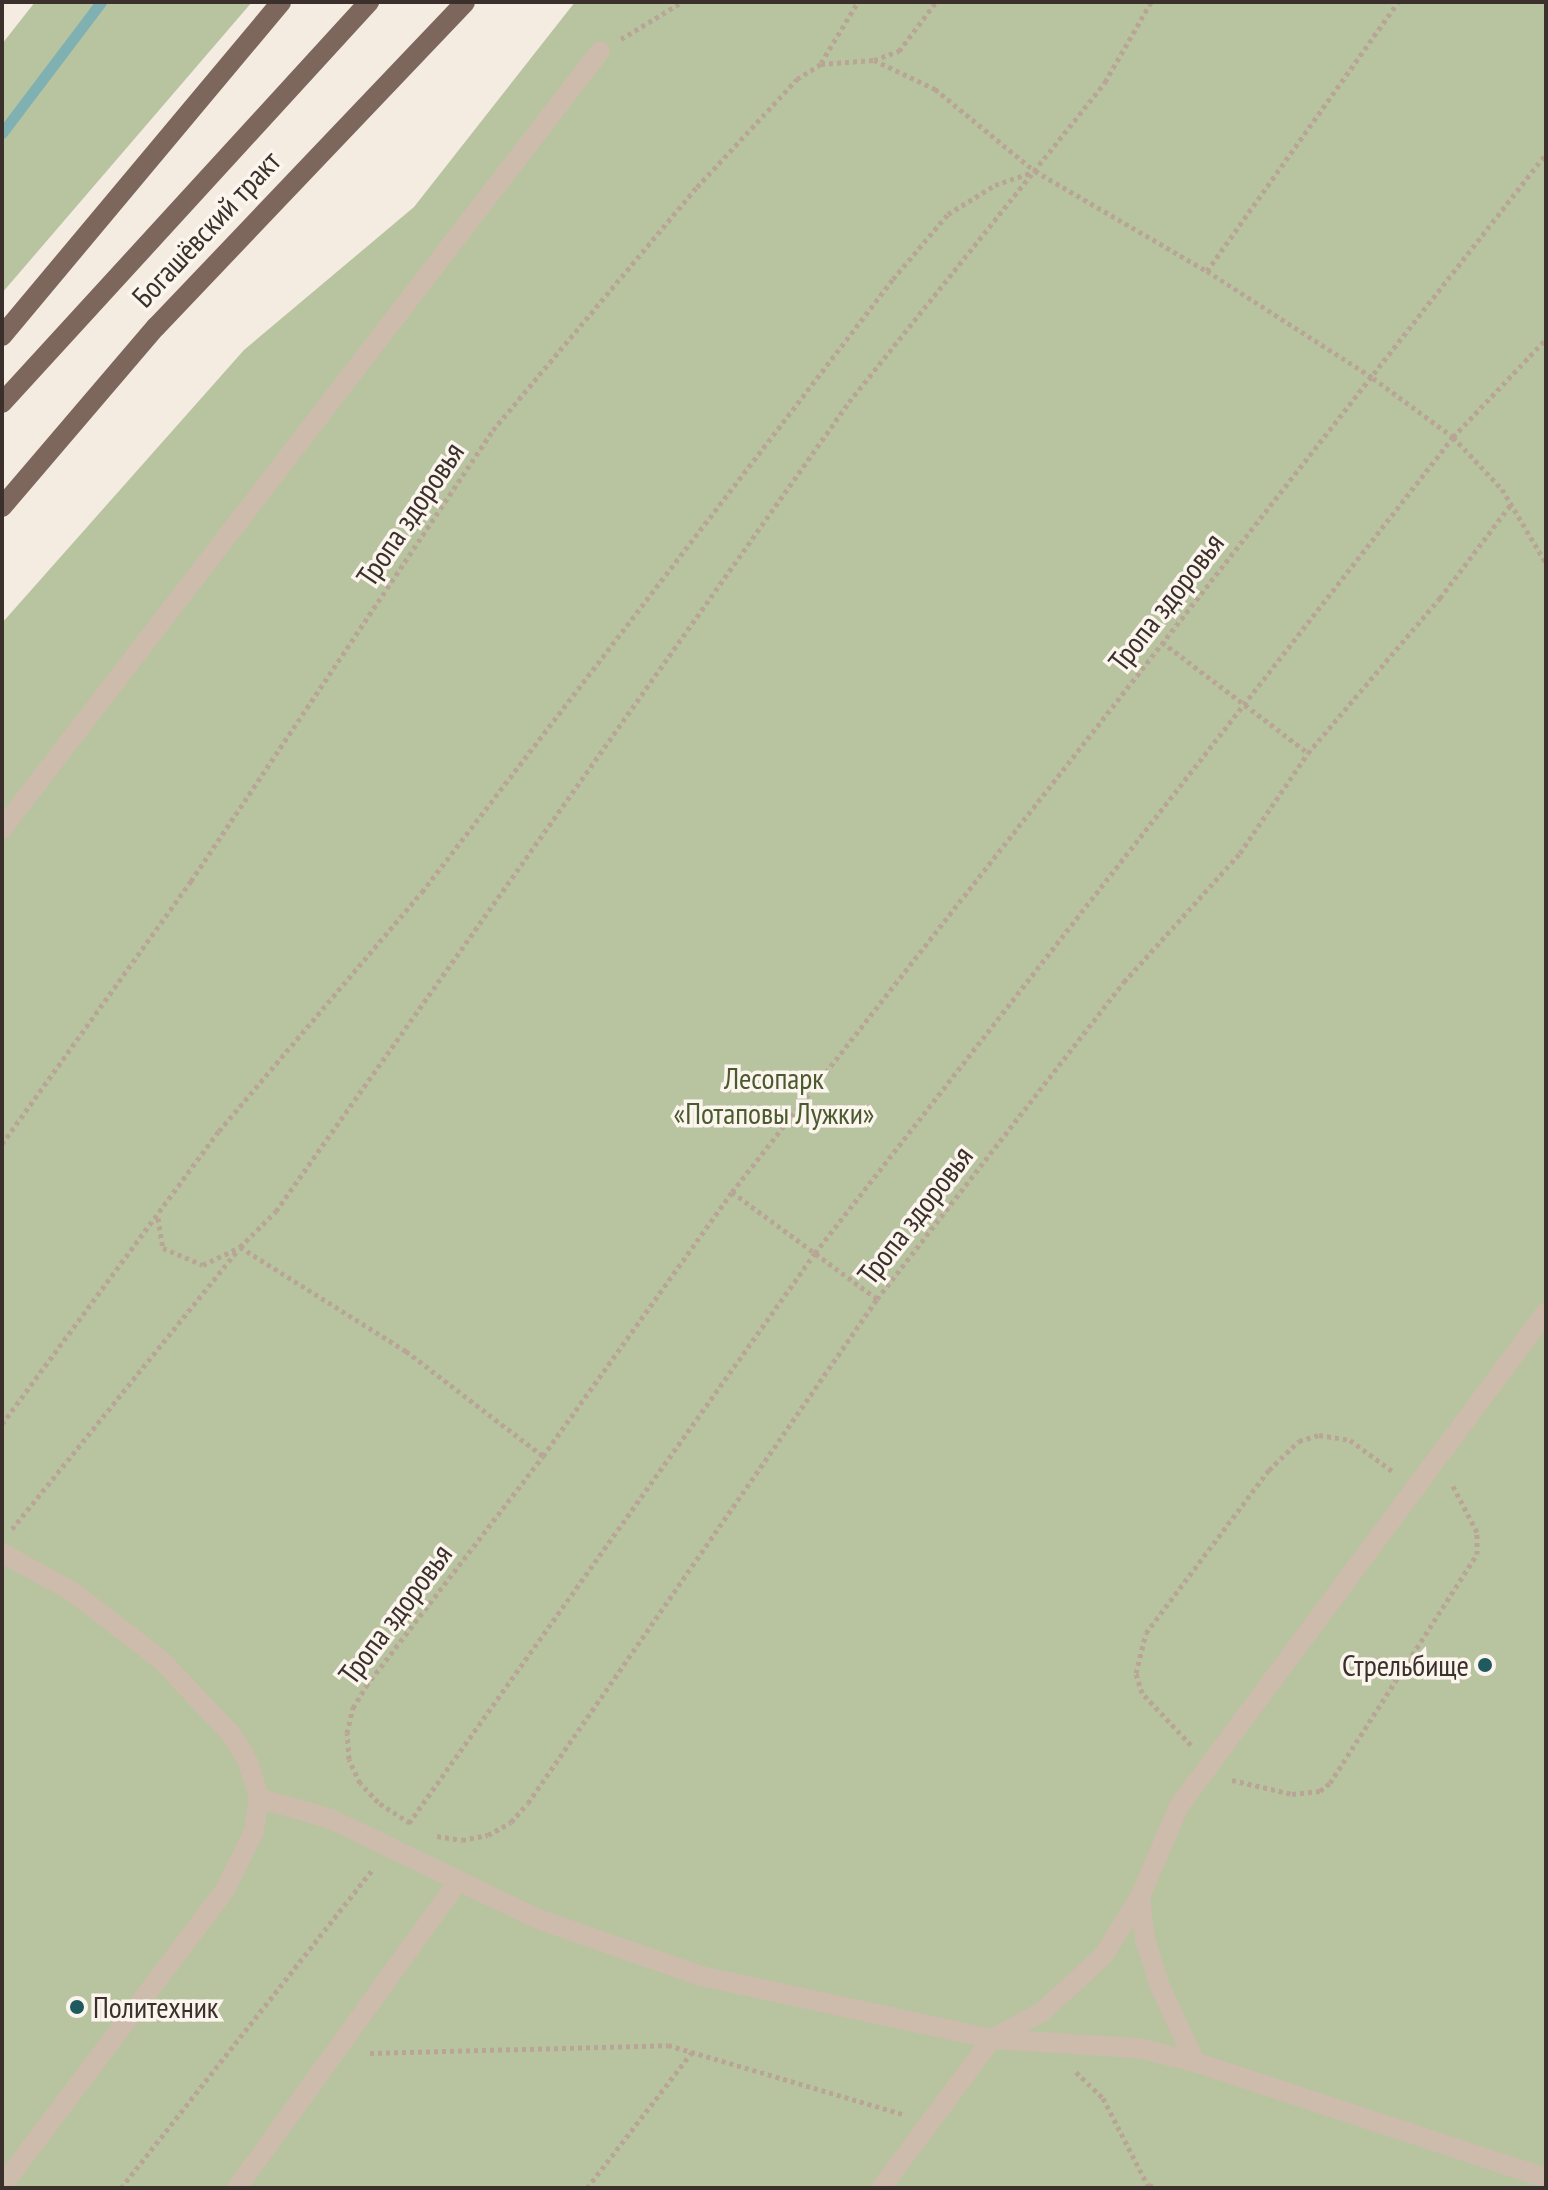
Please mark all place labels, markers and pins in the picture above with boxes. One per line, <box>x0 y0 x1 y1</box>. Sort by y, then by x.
place label: Стрельбище <box>1342 1647 1469 1683</box>
marker: Стрельбище <box>1476 1656 1494 1674</box>
place label: Политехник <box>93 1989 218 2025</box>
marker: Политехник <box>68 1998 86 2016</box>

